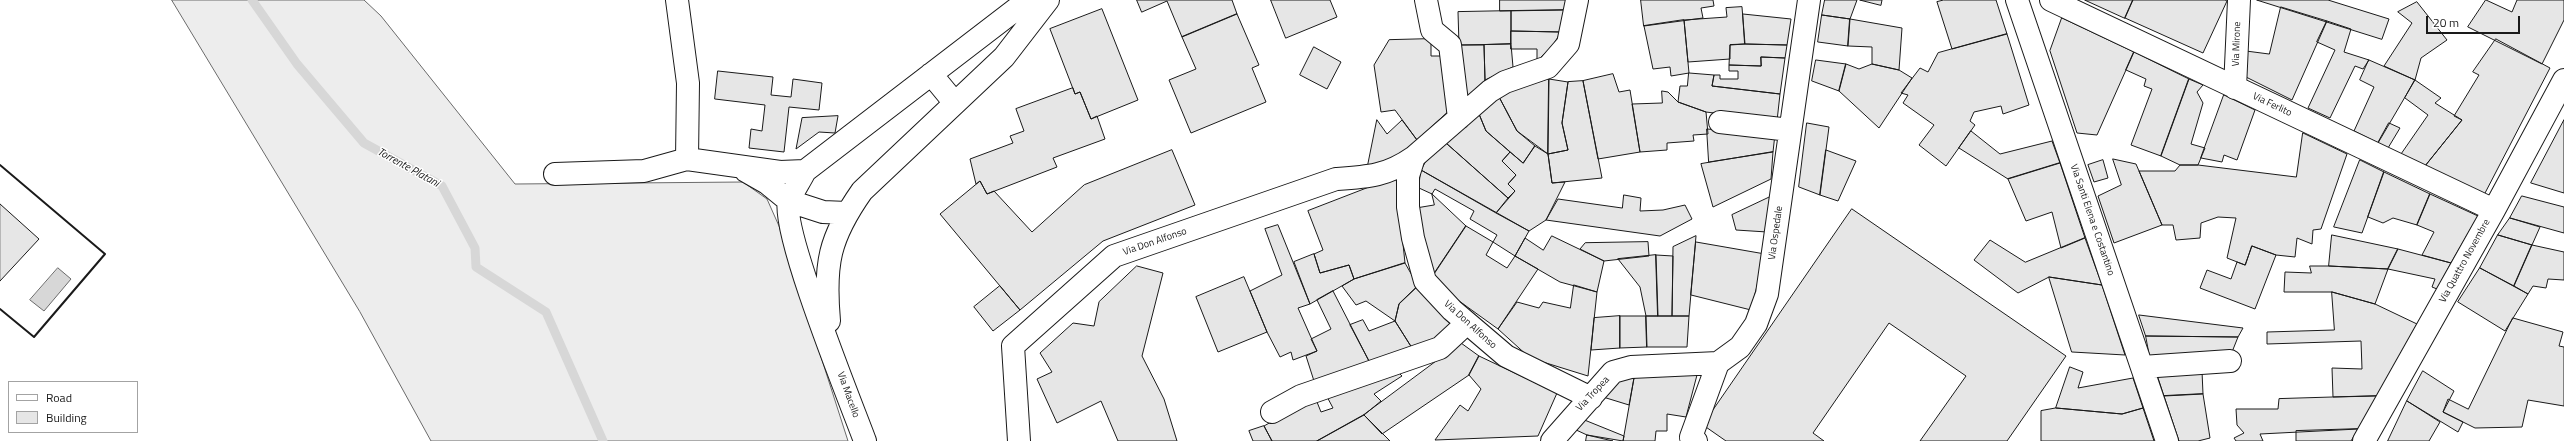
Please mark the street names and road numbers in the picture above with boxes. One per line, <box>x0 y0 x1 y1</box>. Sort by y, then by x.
street label: Via Mirone <box>2230 21 2244 67</box>
street label: Via Ferlito <box>2250 91 2294 119</box>
street label: Via Santi Elena e Costantino <box>2067 163 2117 277</box>
street label: Via Ospedale <box>1766 205 1786 261</box>
street label: Via Quattro Novembre <box>2437 217 2493 305</box>
street label: Via Don Alfonso <box>1122 225 1188 259</box>
street label: Via Don Alfonso <box>1441 298 1499 352</box>
street label: Via Macello <box>834 370 862 420</box>
street label: Via Tropea <box>1574 374 1612 414</box>

